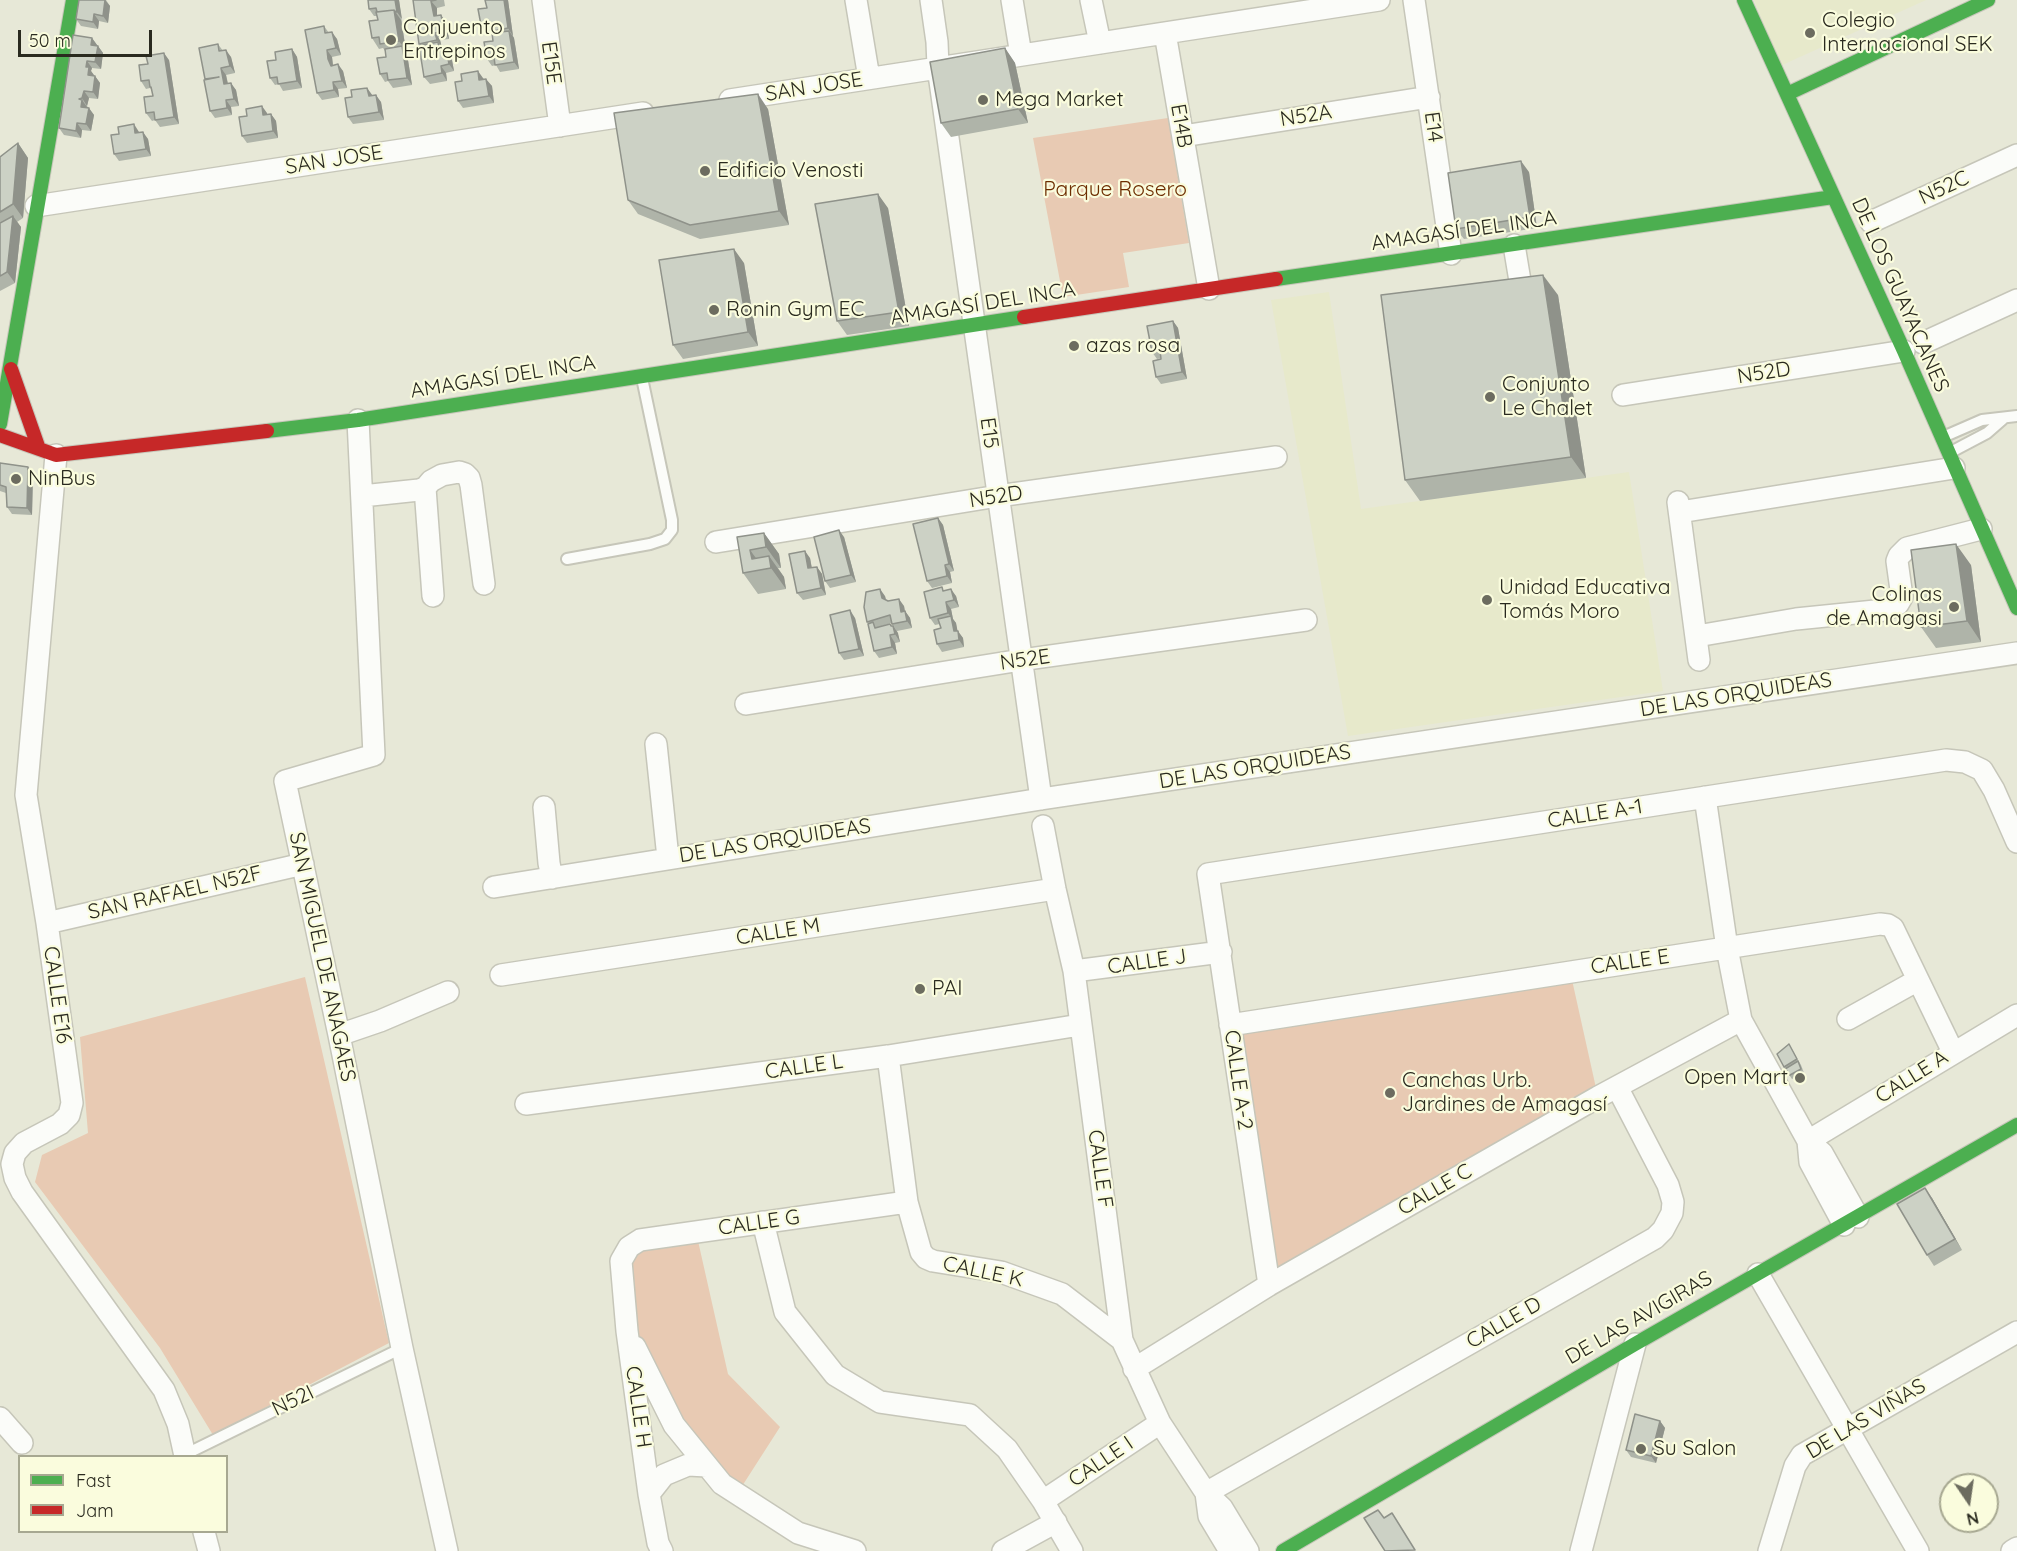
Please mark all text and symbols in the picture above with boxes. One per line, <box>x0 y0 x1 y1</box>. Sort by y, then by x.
place label: Colegio Internacional SEK <box>1822 8 1993 58</box>
place label: Conjuento Entrepinos <box>403 15 506 65</box>
scale bar <box>21 18 154 56</box>
marker: Colegio Internacional SEK <box>1803 26 1817 40</box>
text: 50 m <box>29 29 71 52</box>
marker: Conjuento Entrepinos <box>384 33 398 47</box>
street label: E15E <box>536 40 566 86</box>
street label: SAN JOSE <box>764 67 864 107</box>
place label: Mega Market <box>995 87 1124 113</box>
marker: Mega Market <box>976 93 990 107</box>
street label: N52A <box>1278 99 1334 133</box>
street label: E14B <box>1165 102 1197 150</box>
street label: E14 <box>1418 110 1448 144</box>
street label: SAN JOSE <box>284 140 384 180</box>
place label: Edificio Venosti <box>717 158 863 184</box>
marker: Edificio Venosti <box>698 164 712 178</box>
street label: N52C <box>1915 166 1973 210</box>
park label: Parque Rosero <box>1043 177 1187 203</box>
street label: DE LOS GUAYACANES <box>1846 194 1954 396</box>
street label: AMAGASÍ DEL INCA <box>1370 205 1558 257</box>
street label: AMAGASÍ DEL INCA <box>889 277 1077 331</box>
place label: Ronin Gym EC <box>726 297 864 323</box>
marker: Ronin Gym EC <box>707 303 721 317</box>
place label: azas rosa <box>1086 333 1180 359</box>
marker: azas rosa <box>1067 339 1081 353</box>
street label: AMAGASÍ DEL INCA <box>409 350 597 404</box>
street label: N52D <box>1736 356 1792 390</box>
place label: Conjunto Le Chalet <box>1502 372 1593 422</box>
marker: Conjunto Le Chalet <box>1483 390 1497 404</box>
street label: E15 <box>974 416 1004 450</box>
place label: NinBus <box>28 466 95 492</box>
marker: NinBus <box>9 472 23 486</box>
street label: N52D <box>968 480 1024 514</box>
place label: Unidad Educativa Tomás Moro <box>1499 575 1670 625</box>
place label: Colinas de Amagasi <box>1826 582 1942 632</box>
marker: Unidad Educativa Tomás Moro <box>1480 593 1494 607</box>
marker: Colinas de Amagasi <box>1947 600 1961 614</box>
street label: N52E <box>998 644 1052 676</box>
street label: DE LAS ORQUIDEAS <box>1638 667 1834 723</box>
street label: DE LAS ORQUIDEAS <box>1157 739 1353 795</box>
street label: CALLE A-1 <box>1546 794 1644 834</box>
street label: DE LAS ORQUIDEAS <box>677 813 873 869</box>
street label: SAN MIGUEL DE ANAGAES <box>283 830 361 1084</box>
street label: SAN RAFAEL N52F <box>85 861 265 925</box>
street label: CALLE M <box>734 913 822 951</box>
street label: CALLE J <box>1106 944 1188 980</box>
street label: CALLE E <box>1589 944 1671 980</box>
street label: CALLE E16 <box>38 945 76 1045</box>
place label: PAI <box>932 976 963 1002</box>
marker: PAI <box>913 982 927 996</box>
street label: CALLE A-2 <box>1219 1028 1257 1132</box>
street label: CALLE A <box>1871 1045 1953 1109</box>
street label: CALLE L <box>763 1049 845 1085</box>
place label: Open Mart <box>1684 1065 1788 1091</box>
place label: Canchas Urb. Jardines de Amagasí <box>1402 1068 1607 1118</box>
marker: Open Mart <box>1793 1071 1807 1085</box>
marker: Canchas Urb. Jardines de Amagasí <box>1383 1086 1397 1100</box>
street label: CALLE F <box>1082 1128 1118 1210</box>
street label: CALLE C <box>1394 1159 1476 1221</box>
street label: CALLE G <box>717 1205 801 1241</box>
street label: CALLE K <box>941 1251 1025 1293</box>
street label: DE LAS AVIGIRAS <box>1561 1266 1717 1370</box>
street label: CALLE D <box>1462 1291 1546 1355</box>
street label: CALLE H <box>620 1364 656 1450</box>
street label: DE LAS VIÑAS <box>1802 1373 1930 1465</box>
street label: N52I <box>268 1380 318 1422</box>
street label: CALLE I <box>1064 1431 1138 1493</box>
place label: Su Salon <box>1653 1436 1736 1462</box>
marker: Su Salon <box>1634 1442 1648 1456</box>
legend <box>18 1455 228 1533</box>
text: Fast <box>76 1469 111 1492</box>
north arrow <box>1939 1473 1999 1533</box>
text: Jam <box>76 1499 114 1522</box>
text: N <box>1965 1508 1981 1530</box>

